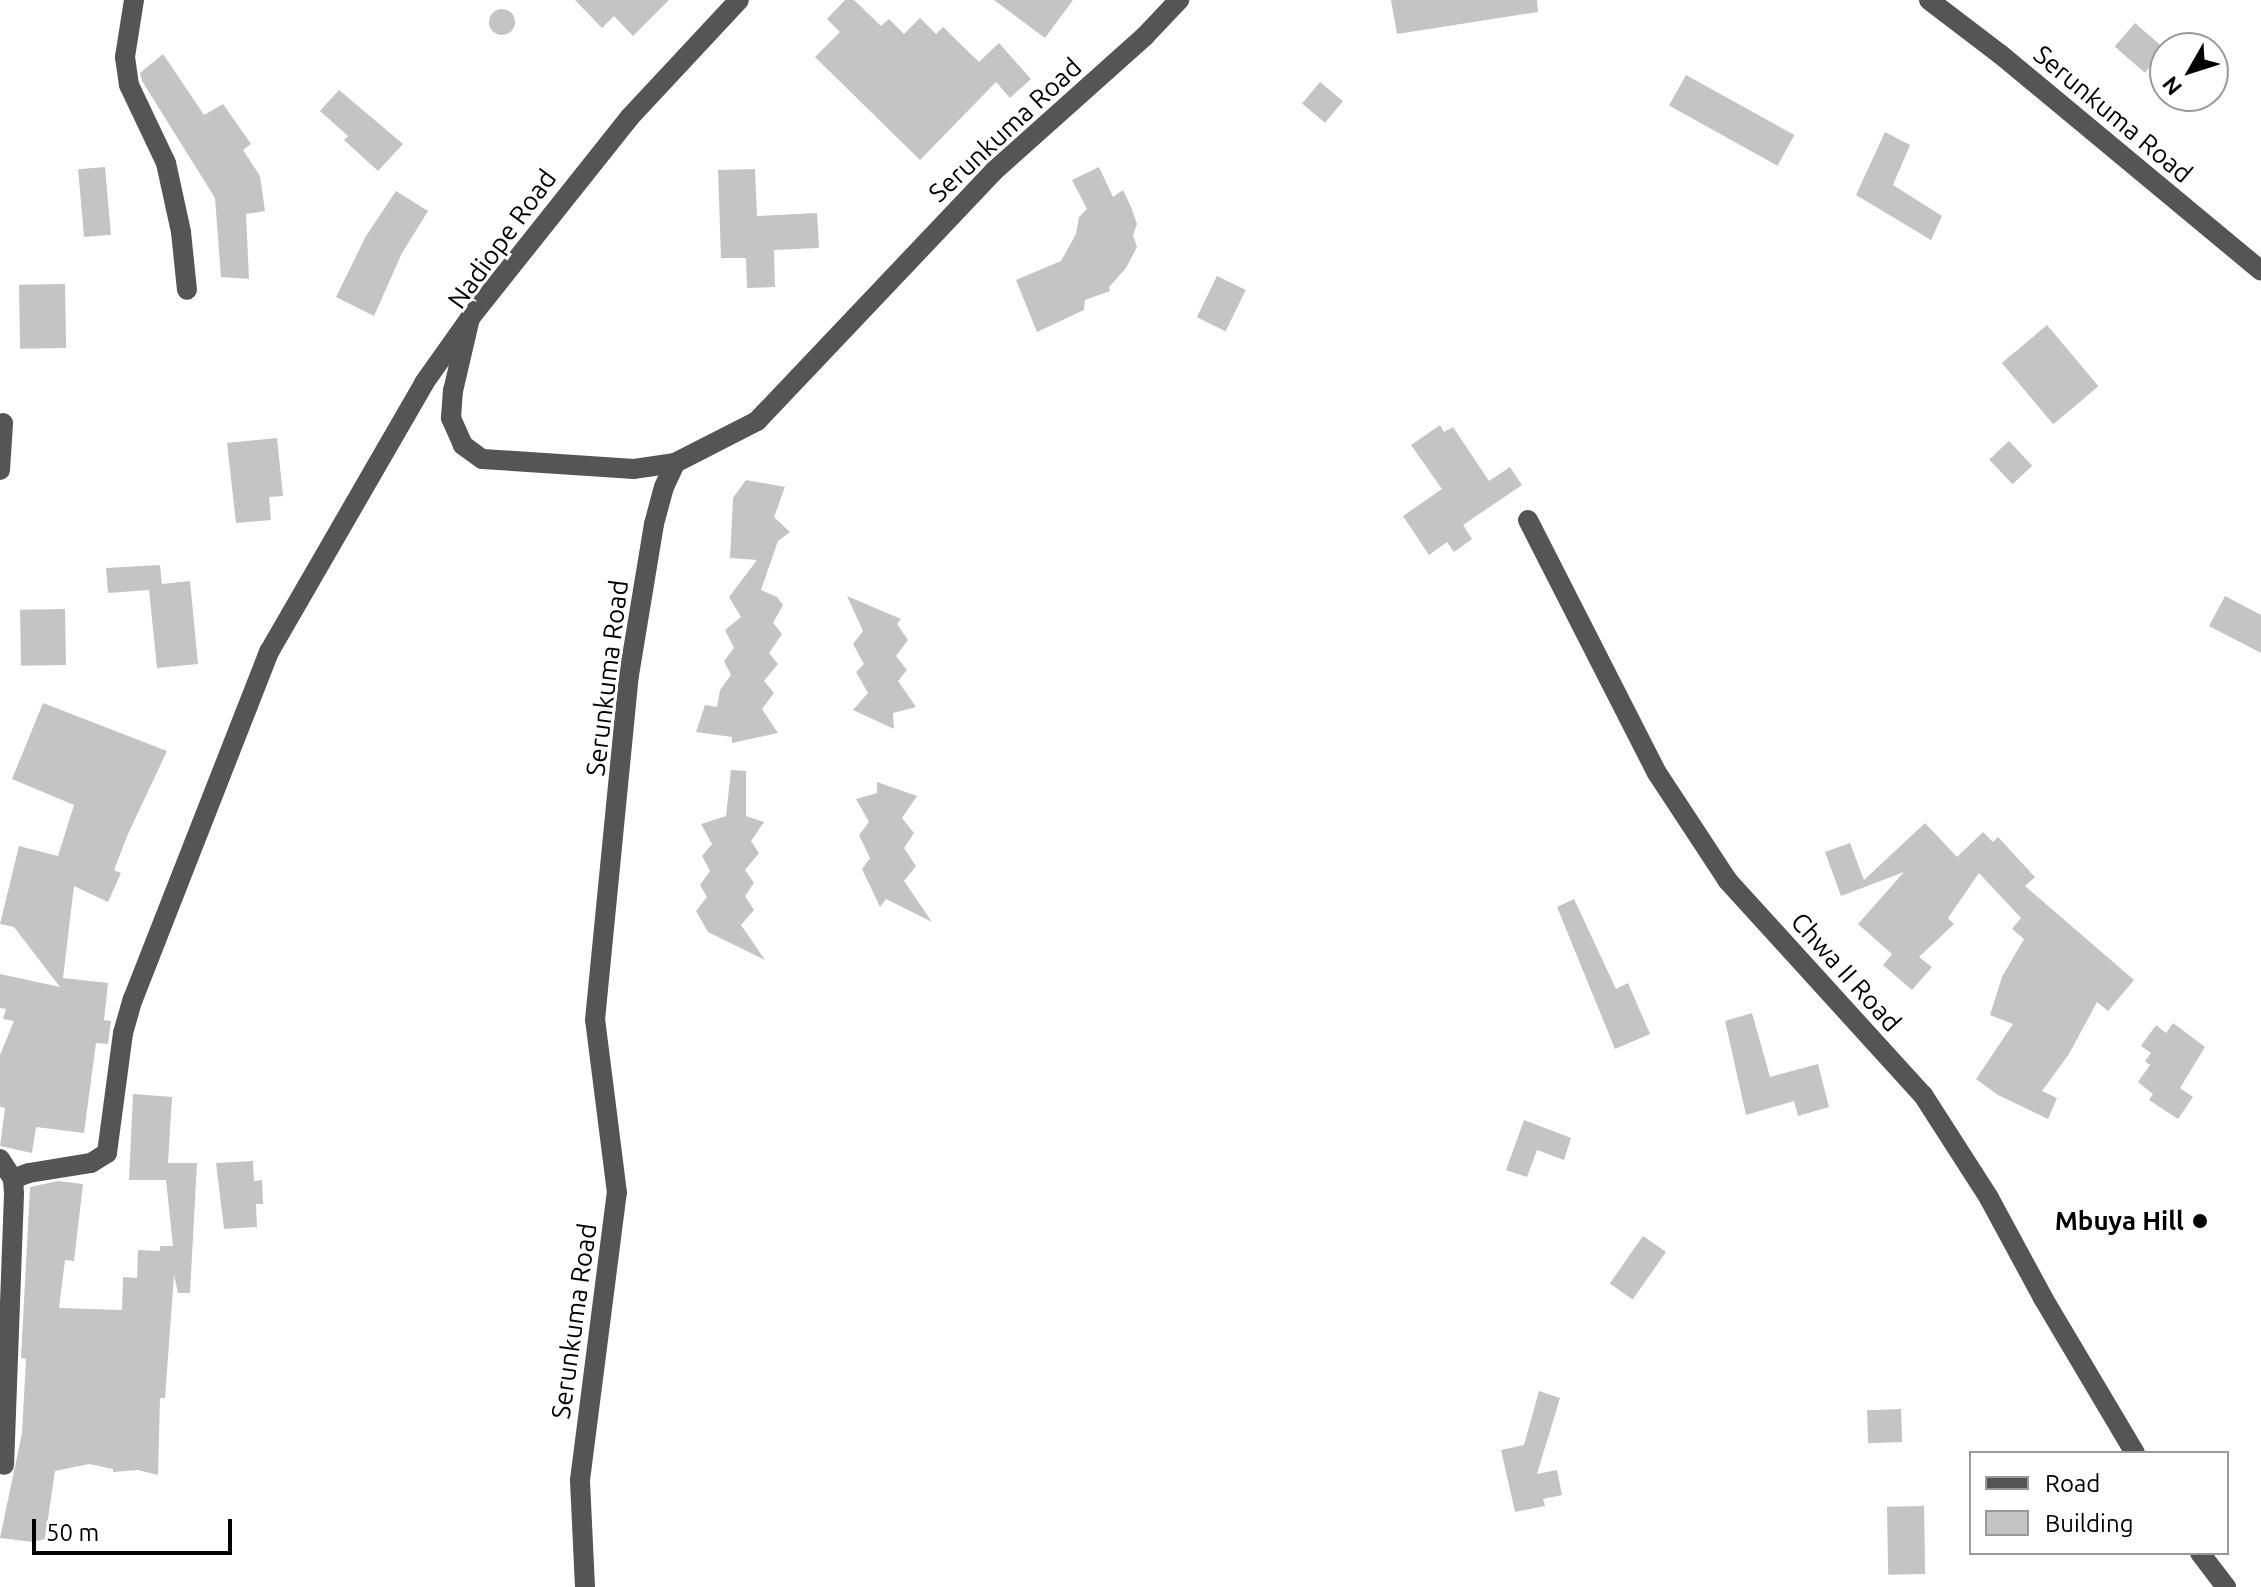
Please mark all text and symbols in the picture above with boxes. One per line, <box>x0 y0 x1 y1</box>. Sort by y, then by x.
north arrow <box>2149 32 2229 112</box>
street label: Serunkuma Road <box>2027 39 2199 189</box>
street label: Serunkuma Road <box>922 51 1088 209</box>
text: N <box>2157 72 2186 100</box>
street label: Nadiope Road <box>441 163 563 315</box>
street label: Serunkuma Road <box>580 578 634 778</box>
street label: Chwa II Road <box>1784 906 1908 1038</box>
place label: Mbuya Hill <box>2055 1205 2184 1237</box>
marker: Mbuya Hill <box>2191 1212 2209 1230</box>
street label: Serunkuma Road <box>545 1221 603 1421</box>
legend <box>1969 1451 2229 1555</box>
text: Road <box>2045 1470 2100 1497</box>
scale bar <box>36 1503 236 1553</box>
text: Building <box>2045 1510 2133 1537</box>
text: 50 m <box>46 1519 99 1546</box>

